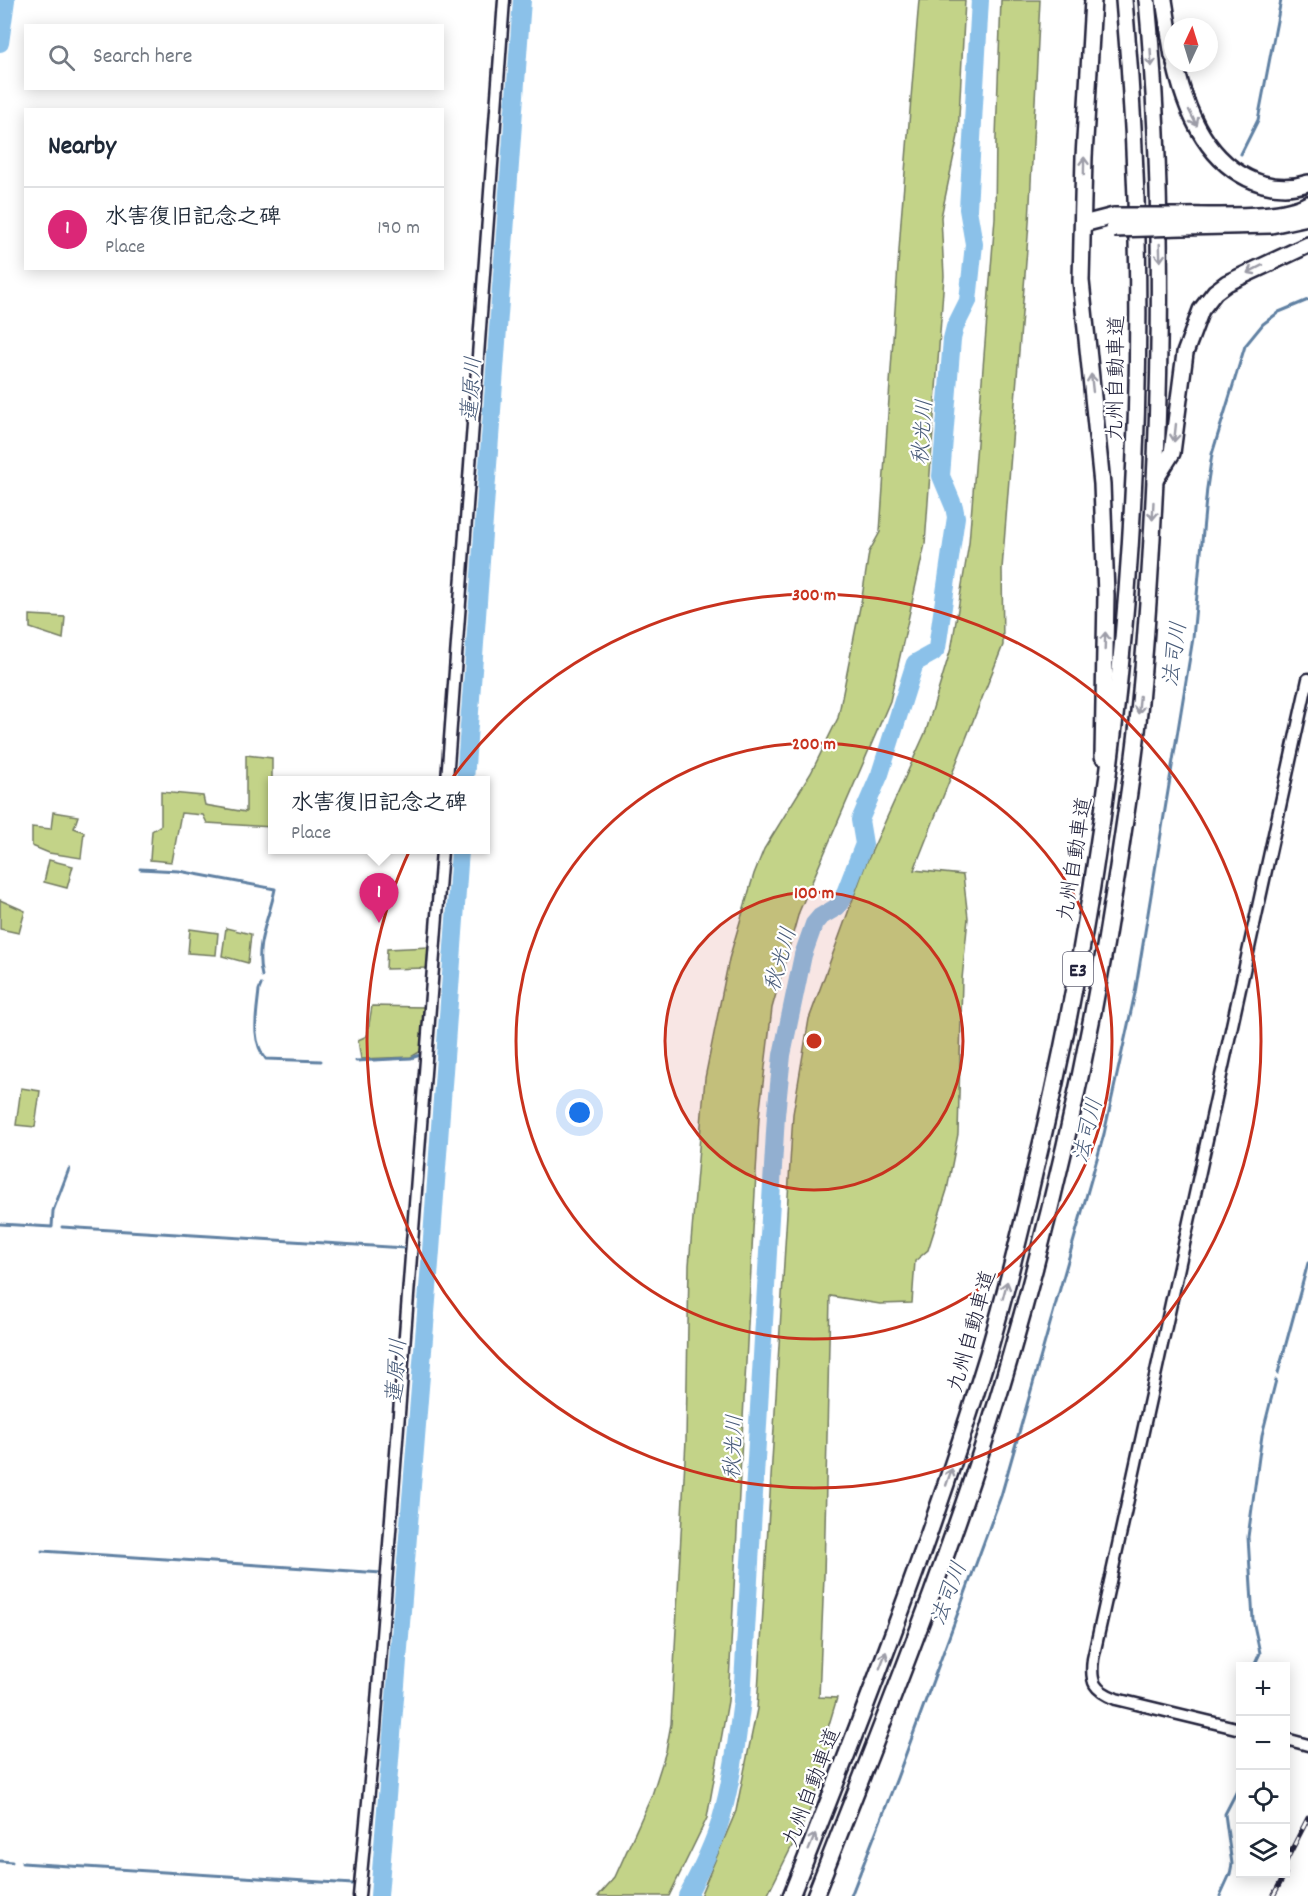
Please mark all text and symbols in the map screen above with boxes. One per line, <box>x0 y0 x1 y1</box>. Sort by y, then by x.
north arrow <box>1164 18 1218 72</box>
search box <box>24 24 444 90</box>
icon: search <box>45 41 78 74</box>
text: Search here <box>93 42 192 73</box>
one-way arrow <box>1146 48 1157 68</box>
one-way arrow <box>1188 109 1199 127</box>
text: Nearby <box>48 129 116 166</box>
one-way arrow <box>1078 156 1090 176</box>
text: 水害復旧記念之碑 <box>105 203 281 234</box>
text: 1 <box>65 215 70 243</box>
text: 190 m <box>377 215 420 243</box>
text: Place <box>105 234 145 262</box>
one-way arrow <box>1154 243 1165 263</box>
one-way arrow <box>1246 264 1264 275</box>
street label: 九州自動車道 <box>1102 315 1134 441</box>
water label: 蓮原川 <box>456 355 491 423</box>
one-way arrow <box>1086 374 1097 394</box>
water label: 秋光川 <box>907 398 942 466</box>
one-way arrow <box>1169 422 1180 442</box>
one-way arrow <box>1148 501 1159 520</box>
text: 300 m <box>792 584 836 609</box>
water label: 法司川 <box>1157 620 1196 689</box>
one-way arrow <box>1099 631 1111 651</box>
one-way arrow <box>1134 695 1145 715</box>
text: 200 m <box>792 733 836 758</box>
popup <box>268 776 490 854</box>
text: 水害復旧記念之碑 <box>291 789 467 820</box>
street label: 九州自動車道 <box>1052 795 1102 924</box>
text: Place <box>291 820 331 848</box>
pin: 1 <box>360 874 398 923</box>
text: 100 m <box>794 882 834 907</box>
water label: 秋光川 <box>758 924 806 996</box>
road number: E3 <box>1063 952 1093 986</box>
centre of rings <box>804 1031 824 1051</box>
water label: 法司川 <box>1066 1095 1112 1167</box>
your location <box>565 1098 594 1127</box>
street label: 九州自動車道 <box>942 1267 1006 1397</box>
one-way arrow <box>1000 1281 1011 1300</box>
water label: 蓮原川 <box>381 1337 416 1405</box>
water label: 秋光川 <box>718 1413 753 1481</box>
one-way arrow <box>945 1468 956 1487</box>
water label: 法司川 <box>924 1558 977 1631</box>
one-way arrow <box>878 1651 889 1670</box>
map controls <box>1236 1662 1290 1878</box>
button: + <box>1236 1662 1290 1716</box>
button: − <box>1236 1716 1290 1770</box>
street label: 九州自動車道 <box>777 1724 850 1852</box>
button: locate <box>1236 1770 1290 1824</box>
button: layers <box>1236 1824 1290 1878</box>
one-way arrow <box>808 1833 819 1851</box>

